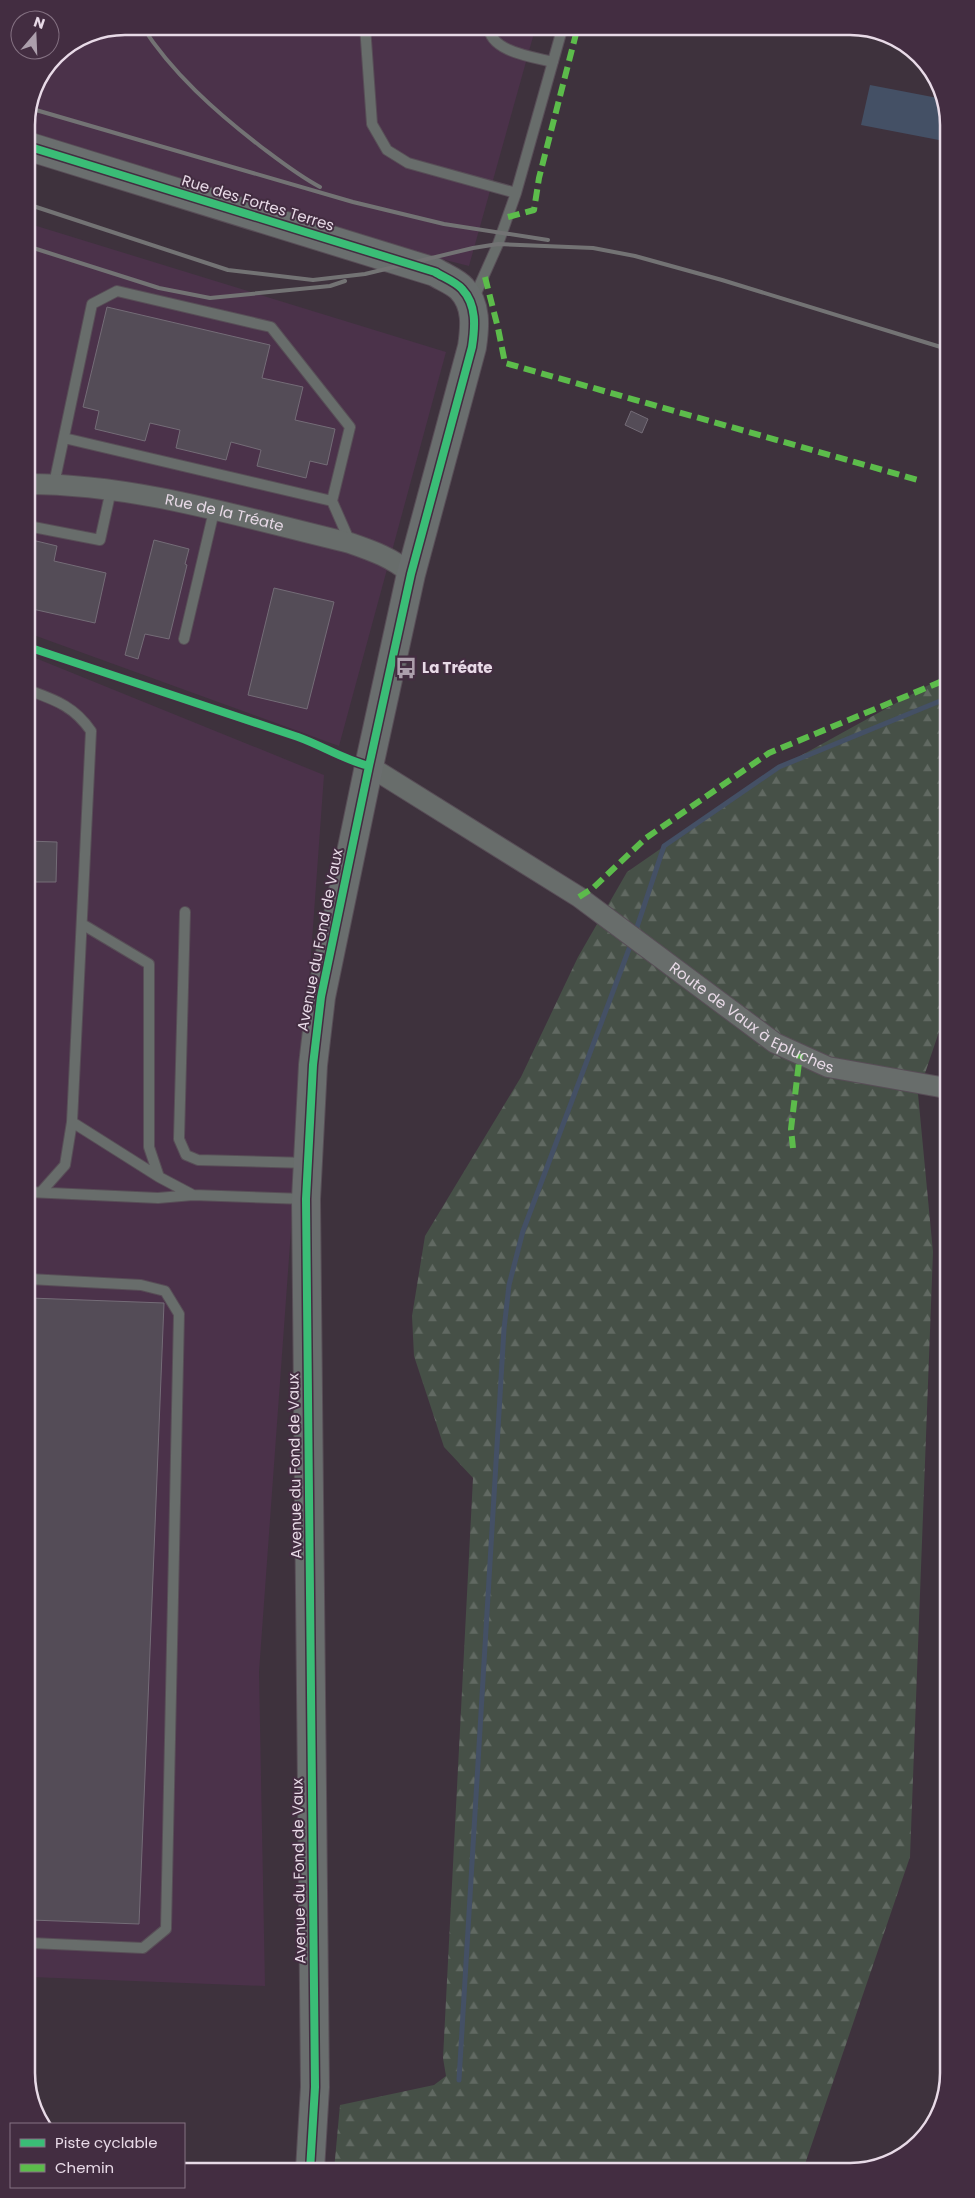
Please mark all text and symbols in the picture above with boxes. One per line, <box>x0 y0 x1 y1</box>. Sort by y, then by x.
north arrow <box>10 10 60 60</box>
text: N <box>31 12 47 34</box>
street label: Rue des Fortes Terres <box>179 169 337 236</box>
street label: Rue de la Tréate <box>163 488 286 536</box>
bus stop icon: La Tréate <box>393 655 419 681</box>
place label: La Tréate <box>422 657 493 678</box>
street label: Avenue du Fond de Vaux <box>292 847 348 1033</box>
street label: Route de Vaux à Epluches <box>665 957 835 1078</box>
street label: Avenue du Fond de Vaux <box>282 1373 307 1559</box>
street label: Avenue du Fond de Vaux <box>286 1778 311 1964</box>
legend <box>10 2123 185 2188</box>
text: Piste cyclable <box>55 2132 158 2153</box>
text: Chemin <box>55 2157 114 2178</box>

